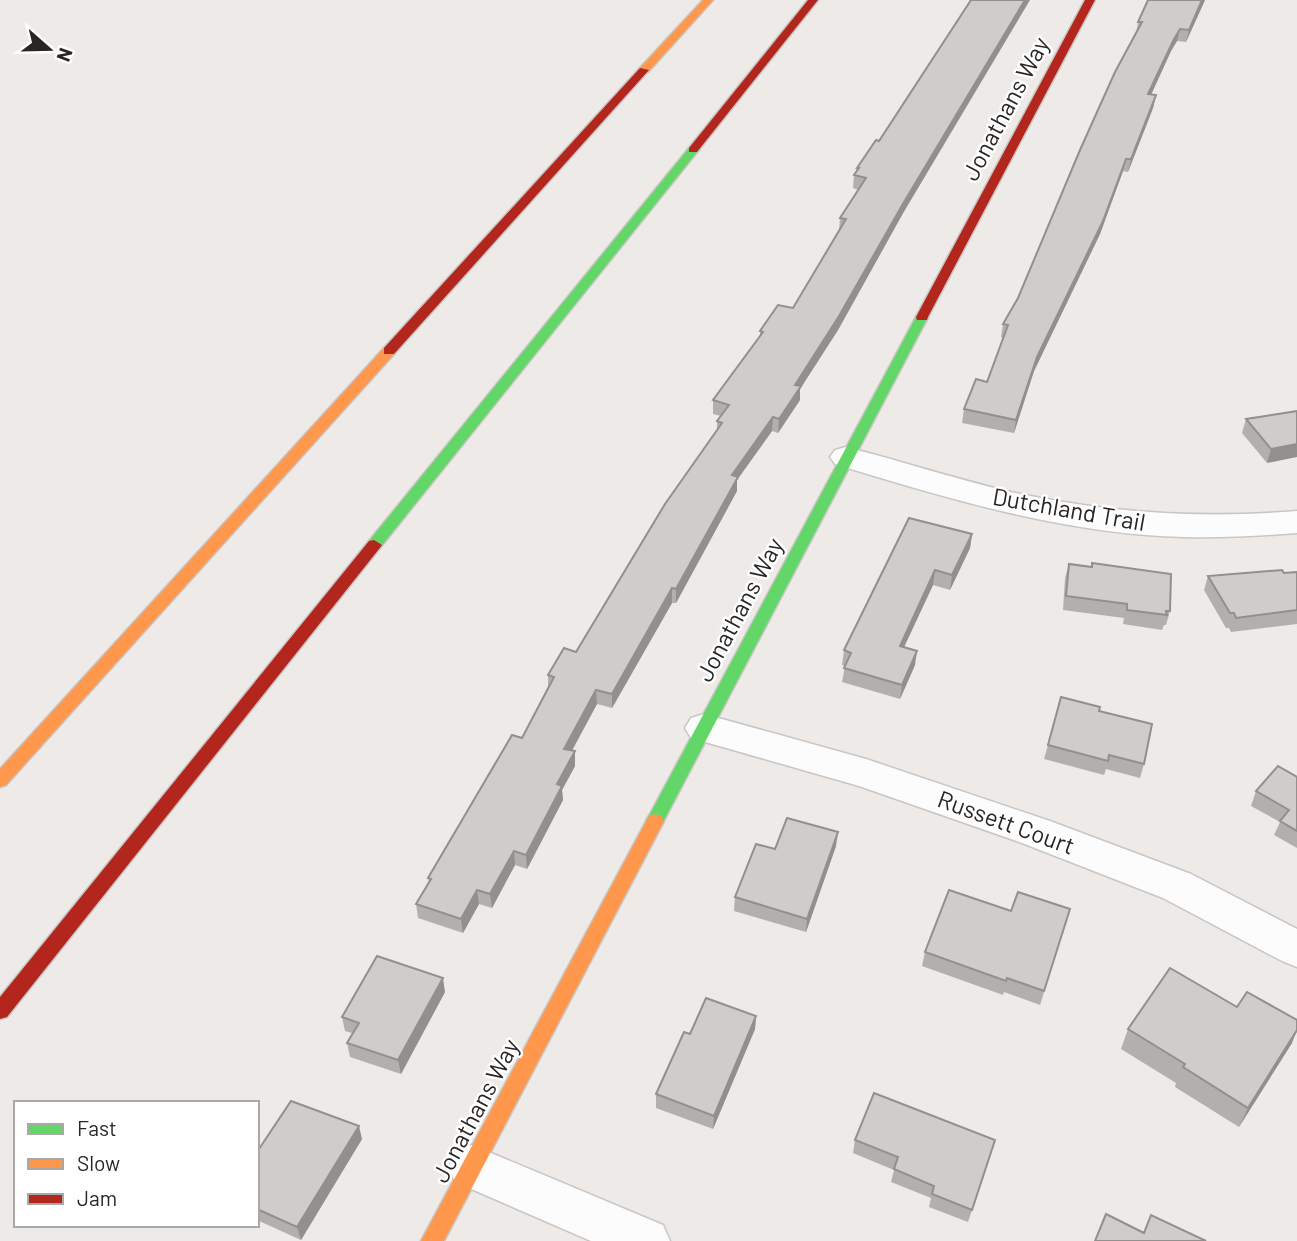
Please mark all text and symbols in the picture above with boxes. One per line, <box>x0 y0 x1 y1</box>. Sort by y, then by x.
north arrow <box>14 14 84 84</box>
street label: Jonathans Way <box>955 32 1055 185</box>
text: N <box>52 45 78 65</box>
street label: Dutchland Trail <box>991 481 1148 536</box>
street label: Jonathans Way <box>689 533 789 686</box>
street label: Russett Court <box>934 783 1079 860</box>
street label: Jonathans Way <box>425 1034 525 1187</box>
legend <box>14 1101 259 1227</box>
text: Fast <box>77 1115 117 1140</box>
text: Slow <box>77 1150 120 1175</box>
text: Jam <box>77 1185 117 1210</box>

